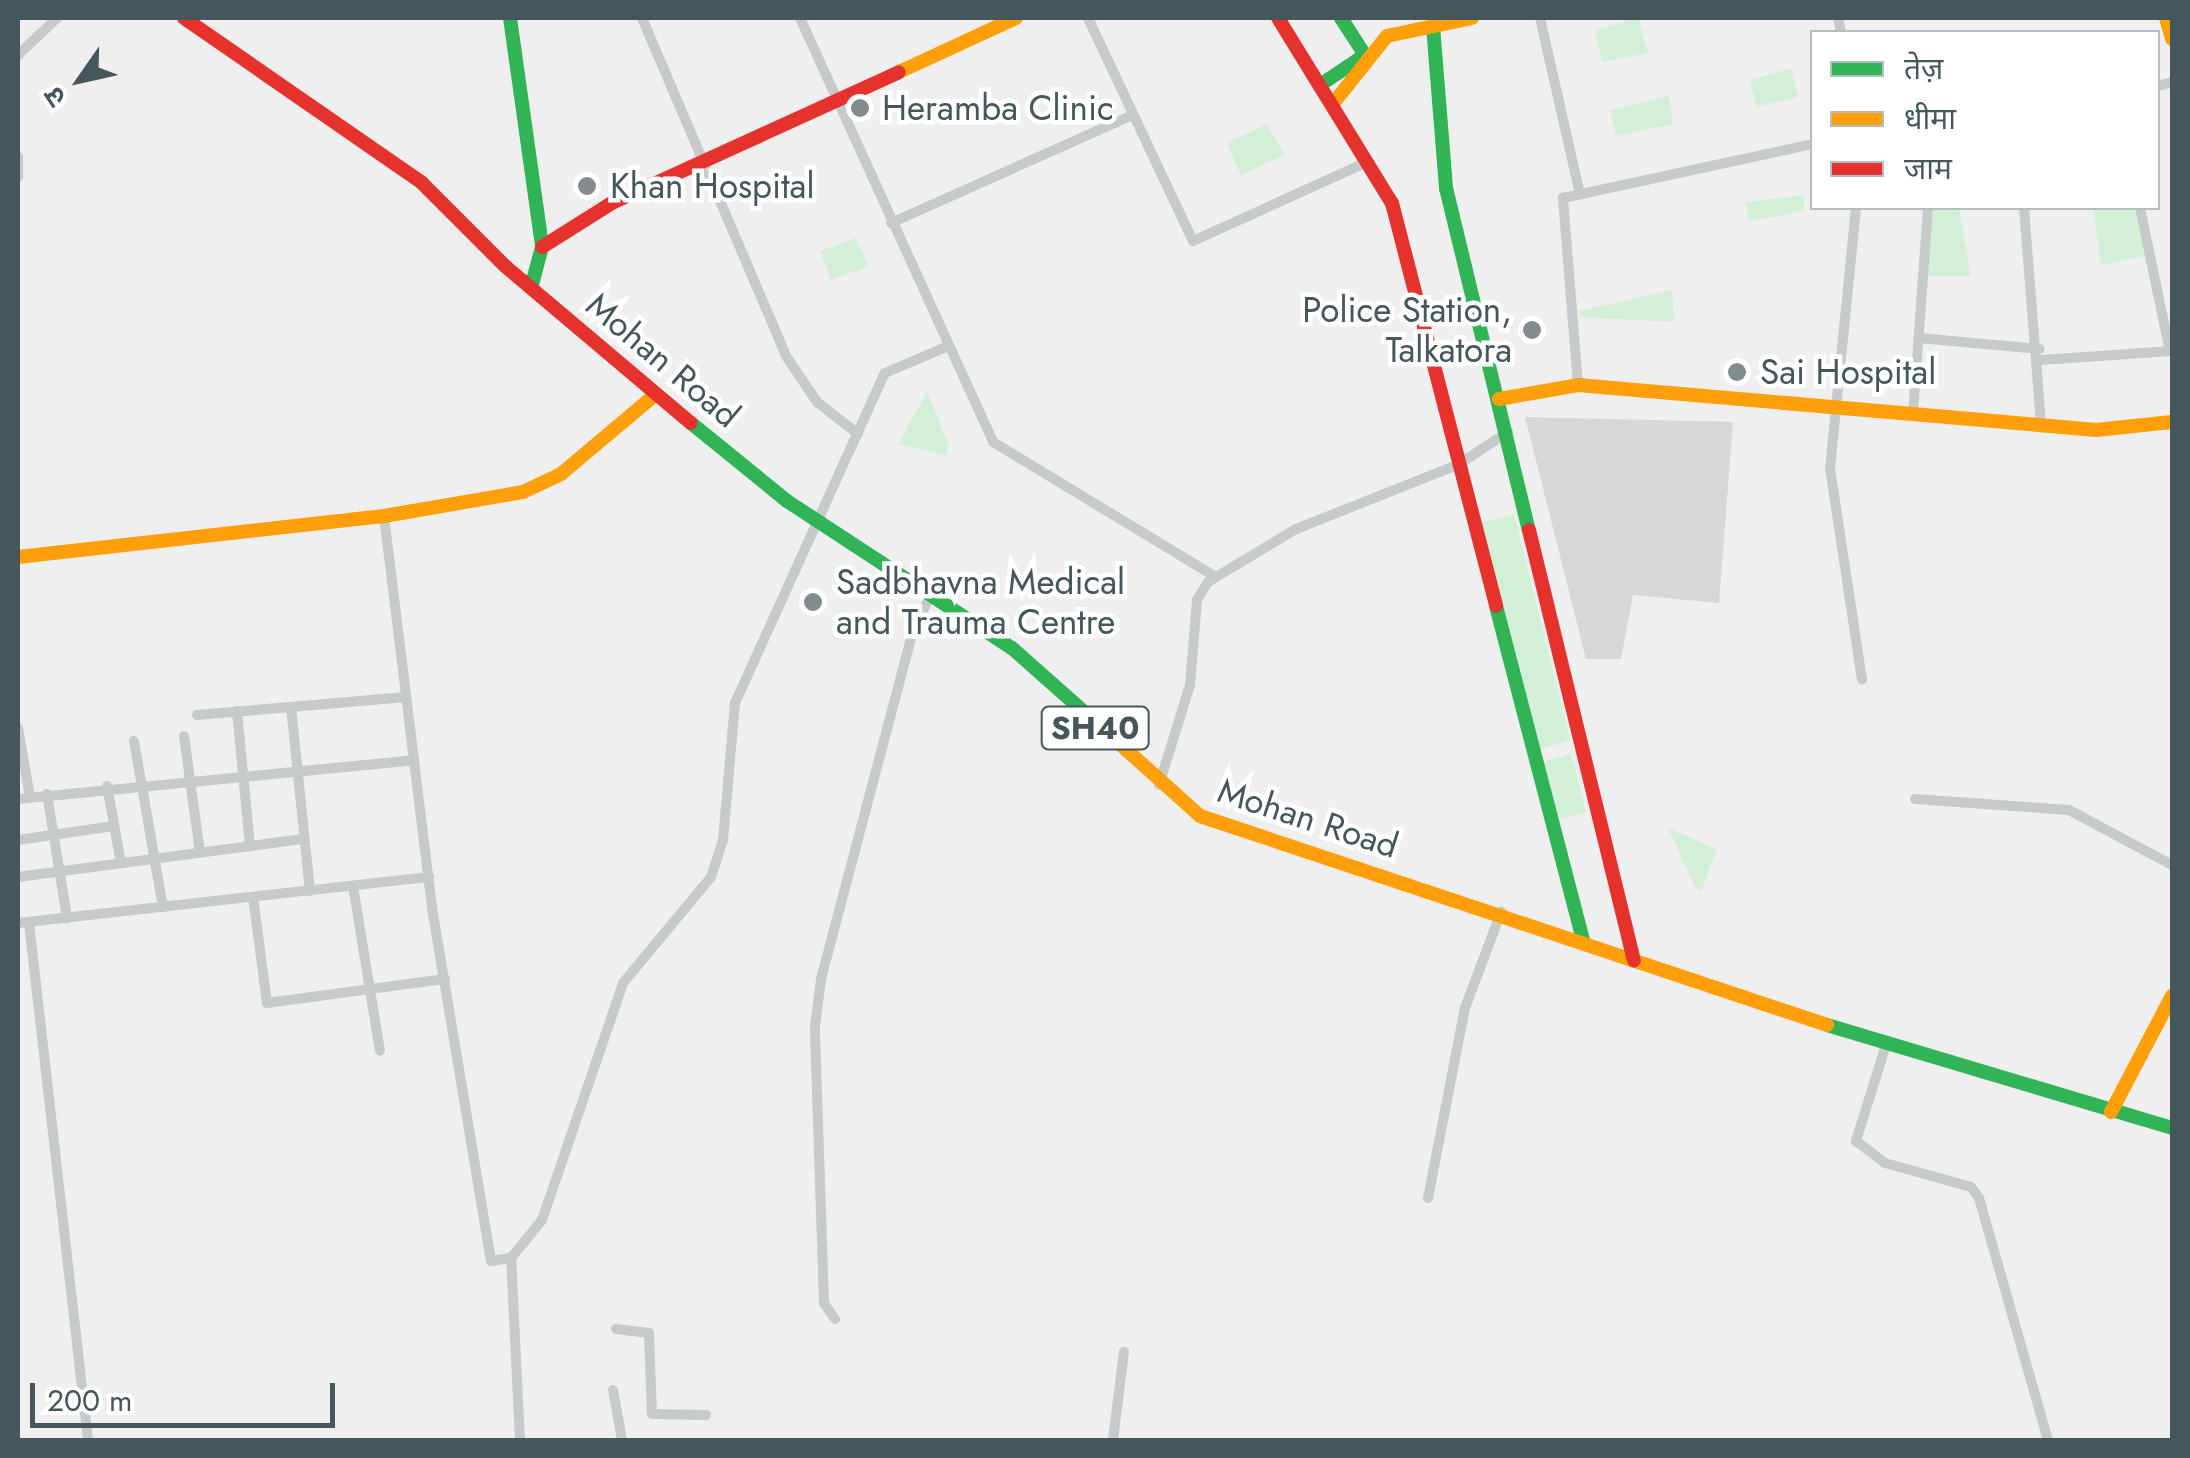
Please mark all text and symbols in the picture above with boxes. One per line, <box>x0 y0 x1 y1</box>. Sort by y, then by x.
north arrow <box>30 30 130 130</box>
legend <box>1810 30 2160 210</box>
text: तेज़ <box>1904 47 1943 90</box>
text: उ <box>33 79 76 115</box>
place label: Heramba Clinic <box>882 87 1114 129</box>
marker: Heramba Clinic <box>847 95 873 121</box>
text: धीमा <box>1904 97 1956 140</box>
text: जाम <box>1904 147 1952 190</box>
place label: Khan Hospital <box>610 165 814 207</box>
marker: Khan Hospital <box>574 173 600 199</box>
street label: Mohan Road <box>578 284 748 436</box>
place label: Police Station, Talkatora <box>1302 289 1512 371</box>
marker: Police Station, Talkatora <box>1521 319 1543 341</box>
place label: Sai Hospital <box>1760 351 1936 393</box>
marker: Sai Hospital <box>1724 359 1750 385</box>
place label: Sadbhavna Medical and Trauma Centre <box>836 561 1125 643</box>
marker: Sadbhavna Medical and Trauma Centre <box>800 589 826 615</box>
road number: SH40 <box>1040 701 1150 755</box>
street label: Mohan Road <box>1213 769 1403 867</box>
scale bar <box>35 1363 340 1425</box>
text: 200 m <box>47 1379 132 1422</box>

